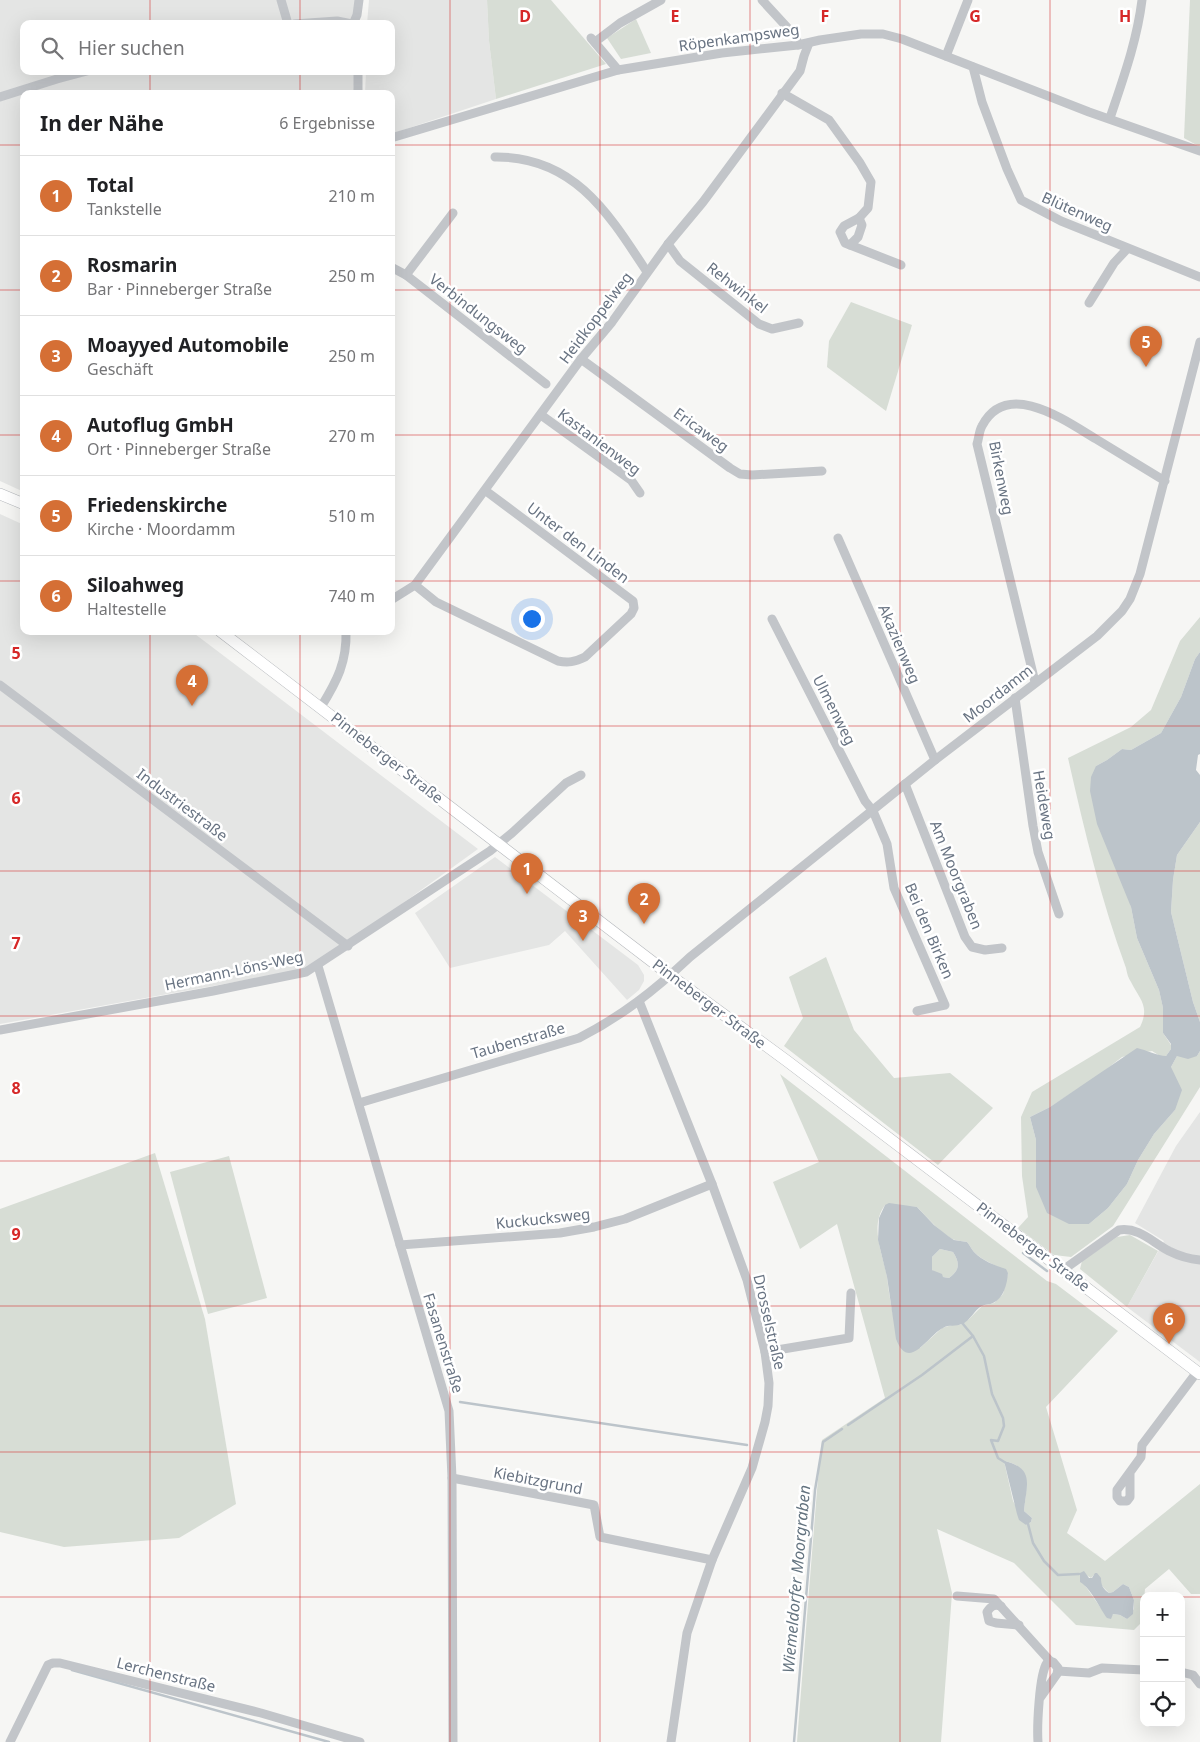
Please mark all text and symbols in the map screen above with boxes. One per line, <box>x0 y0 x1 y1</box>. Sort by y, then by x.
text: D <box>519 5 531 27</box>
text: E <box>671 5 680 27</box>
text: F <box>821 5 829 27</box>
text: G <box>969 5 981 27</box>
text: H <box>1119 5 1131 27</box>
street label: Röpenkampsweg <box>677 19 801 55</box>
search box <box>20 20 395 75</box>
icon: search <box>38 34 66 62</box>
text: Hier suchen <box>78 35 185 61</box>
text: In der Nähe <box>40 109 164 137</box>
text: 6 Ergebnisse <box>279 112 375 134</box>
text: Total <box>87 172 134 198</box>
text: 1 <box>51 185 61 207</box>
text: 210 m <box>328 185 375 207</box>
street label: Blütenweg <box>1039 187 1116 236</box>
text: Tankstelle <box>87 198 162 220</box>
text: Rosmarin <box>87 252 177 278</box>
street label: Rehwinkel <box>703 257 772 317</box>
text: 2 <box>51 265 61 287</box>
text: 250 m <box>328 265 375 287</box>
street label: Heidkoppelweg <box>554 267 636 367</box>
street label: Verbindungsweg <box>425 269 532 358</box>
text: Bar · Pinneberger Straße <box>87 278 272 300</box>
pin: 5 <box>1130 326 1162 367</box>
text: Moayyed Automobile <box>87 332 289 358</box>
text: 3 <box>51 345 61 367</box>
text: 250 m <box>328 345 375 367</box>
text: Geschäft <box>87 358 153 380</box>
street label: Ericaweg <box>670 402 733 456</box>
street label: Kastanienweg <box>554 403 645 479</box>
text: Autoflug GmbH <box>87 412 234 438</box>
text: 4 <box>51 425 61 447</box>
text: 270 m <box>328 425 375 447</box>
text: Ort · Pinneberger Straße <box>87 438 271 460</box>
street label: Birkenweg <box>985 439 1019 517</box>
text: Friedenskirche <box>87 492 227 518</box>
street label: Unter den Linden <box>523 497 634 587</box>
text: 5 <box>51 505 61 527</box>
text: 510 m <box>328 505 375 527</box>
text: Kirche · Moordamm <box>87 518 235 540</box>
text: Siloahweg <box>87 572 184 598</box>
text: 6 <box>51 585 61 607</box>
text: 740 m <box>328 585 375 607</box>
text: Haltestelle <box>87 598 167 620</box>
street label: Akazienweg <box>874 601 926 686</box>
your location <box>519 606 545 632</box>
text: 5 <box>11 642 21 664</box>
street label: Moordamm <box>958 660 1036 727</box>
pin: 4 <box>176 665 208 706</box>
street label: Ulmenweg <box>809 671 861 748</box>
street label: Pinneberger Straße <box>327 707 448 807</box>
street label: Industriestraße <box>133 763 232 845</box>
street label: Heideweg <box>1029 768 1061 841</box>
text: 6 <box>11 787 21 809</box>
street label: Am Moorgraben <box>926 817 988 932</box>
pin: 1 <box>511 853 543 894</box>
street label: Bei den Birken <box>901 880 959 982</box>
pin: 2 <box>628 883 660 924</box>
pin: 3 <box>567 900 599 941</box>
text: 7 <box>11 932 21 954</box>
street label: Hermann-Löns-Weg <box>163 946 305 994</box>
street label: Pinneberger Straße <box>649 954 770 1053</box>
street label: Taubenstraße <box>469 1017 567 1063</box>
text: 8 <box>11 1077 21 1099</box>
street label: Pinneberger Straße <box>973 1197 1094 1296</box>
street label: Kuckucksweg <box>495 1203 591 1233</box>
text: 9 <box>11 1223 21 1245</box>
street label: Drosselstraße <box>749 1272 791 1372</box>
street label: Fasanenstraße <box>419 1290 469 1395</box>
pin: 6 <box>1153 1303 1185 1344</box>
street label: Kiebitzgrund <box>492 1462 584 1498</box>
water label: Wiemeldorfer Moorgraben <box>777 1484 815 1674</box>
map controls <box>1140 1592 1185 1727</box>
button: + <box>1140 1592 1185 1637</box>
button: − <box>1140 1637 1185 1682</box>
street label: Lerchenstraße <box>115 1652 218 1696</box>
button: locate <box>1140 1682 1185 1727</box>

